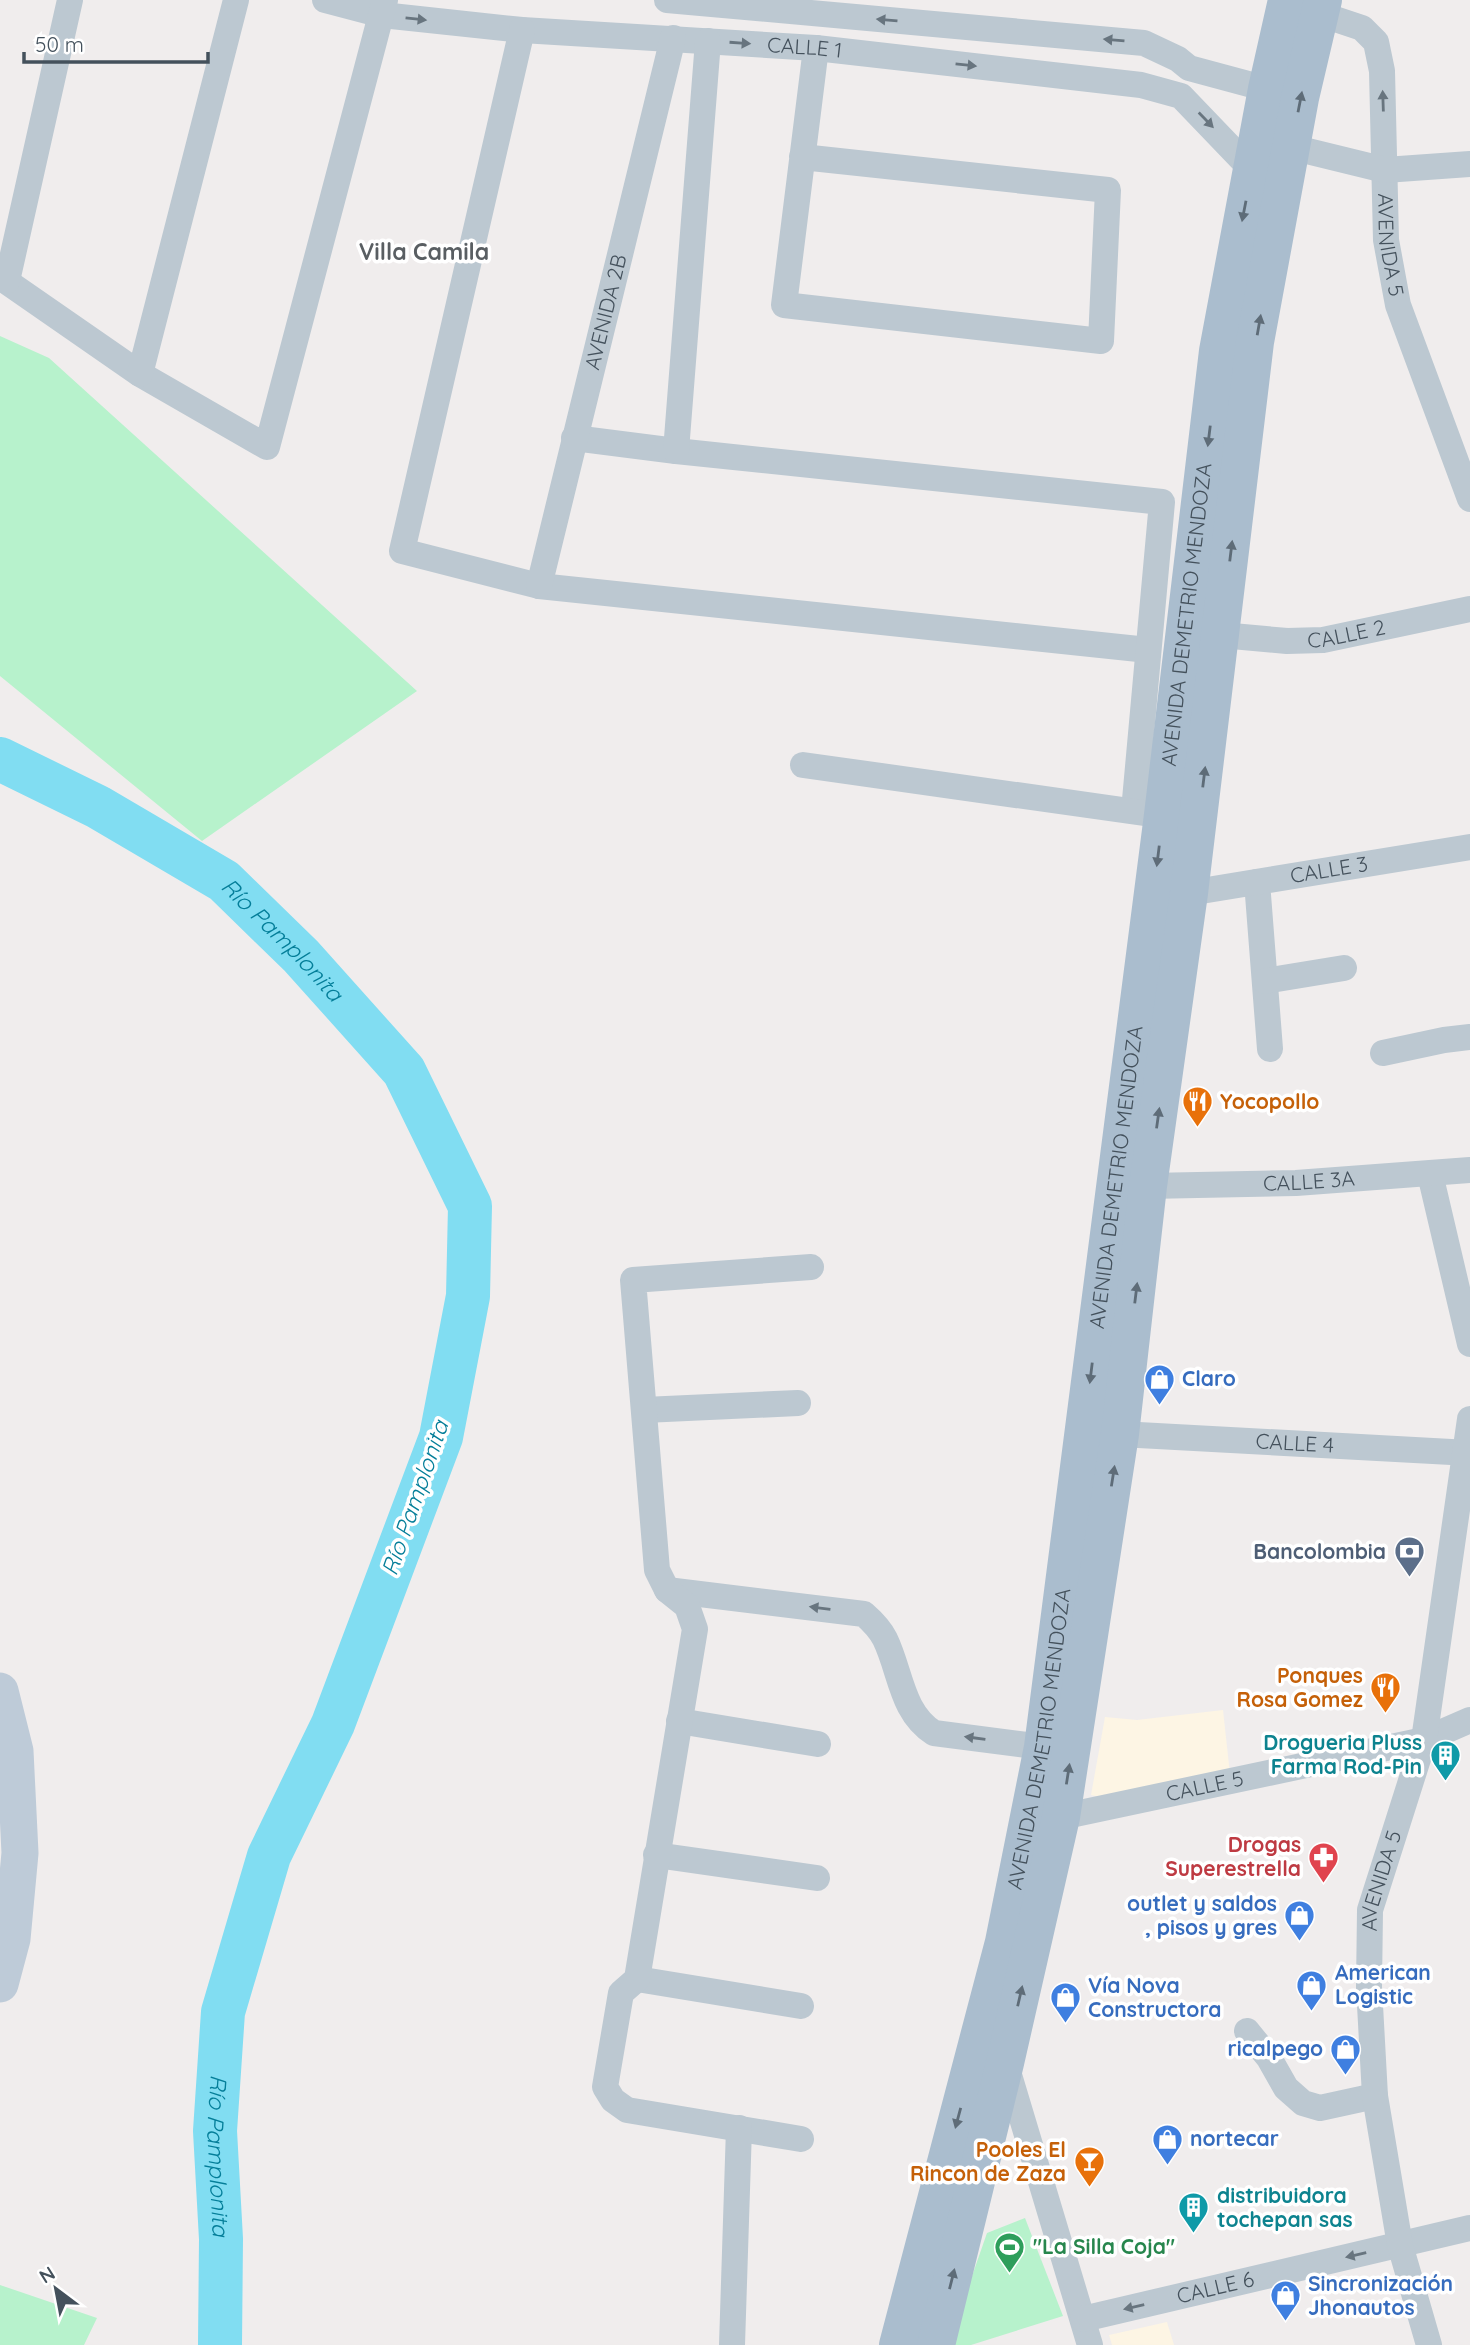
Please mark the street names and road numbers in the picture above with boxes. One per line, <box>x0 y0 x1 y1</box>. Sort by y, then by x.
street label: CALLE 1 <box>766 31 844 63</box>
street label: AVENIDA 5 <box>1373 193 1410 298</box>
street label: AVENIDA 2B <box>578 252 632 372</box>
street label: AVENIDA DEMETRIO MENDOZA <box>1155 461 1217 768</box>
street label: CALLE 2 <box>1307 613 1387 652</box>
street label: CALLE 3 <box>1288 850 1370 888</box>
street label: AVENIDA DEMETRIO MENDOZA <box>1083 1024 1148 1330</box>
street label: CALLE 3A <box>1263 1165 1356 1196</box>
street label: CALLE 4 <box>1255 1427 1335 1458</box>
street label: AVENIDA DEMETRIO MENDOZA <box>1001 1586 1075 1892</box>
street label: CALLE 5 <box>1163 1765 1246 1806</box>
street label: AVENIDA 5 <box>1356 1827 1406 1931</box>
street label: CALLE 6 <box>1174 2265 1256 2309</box>

